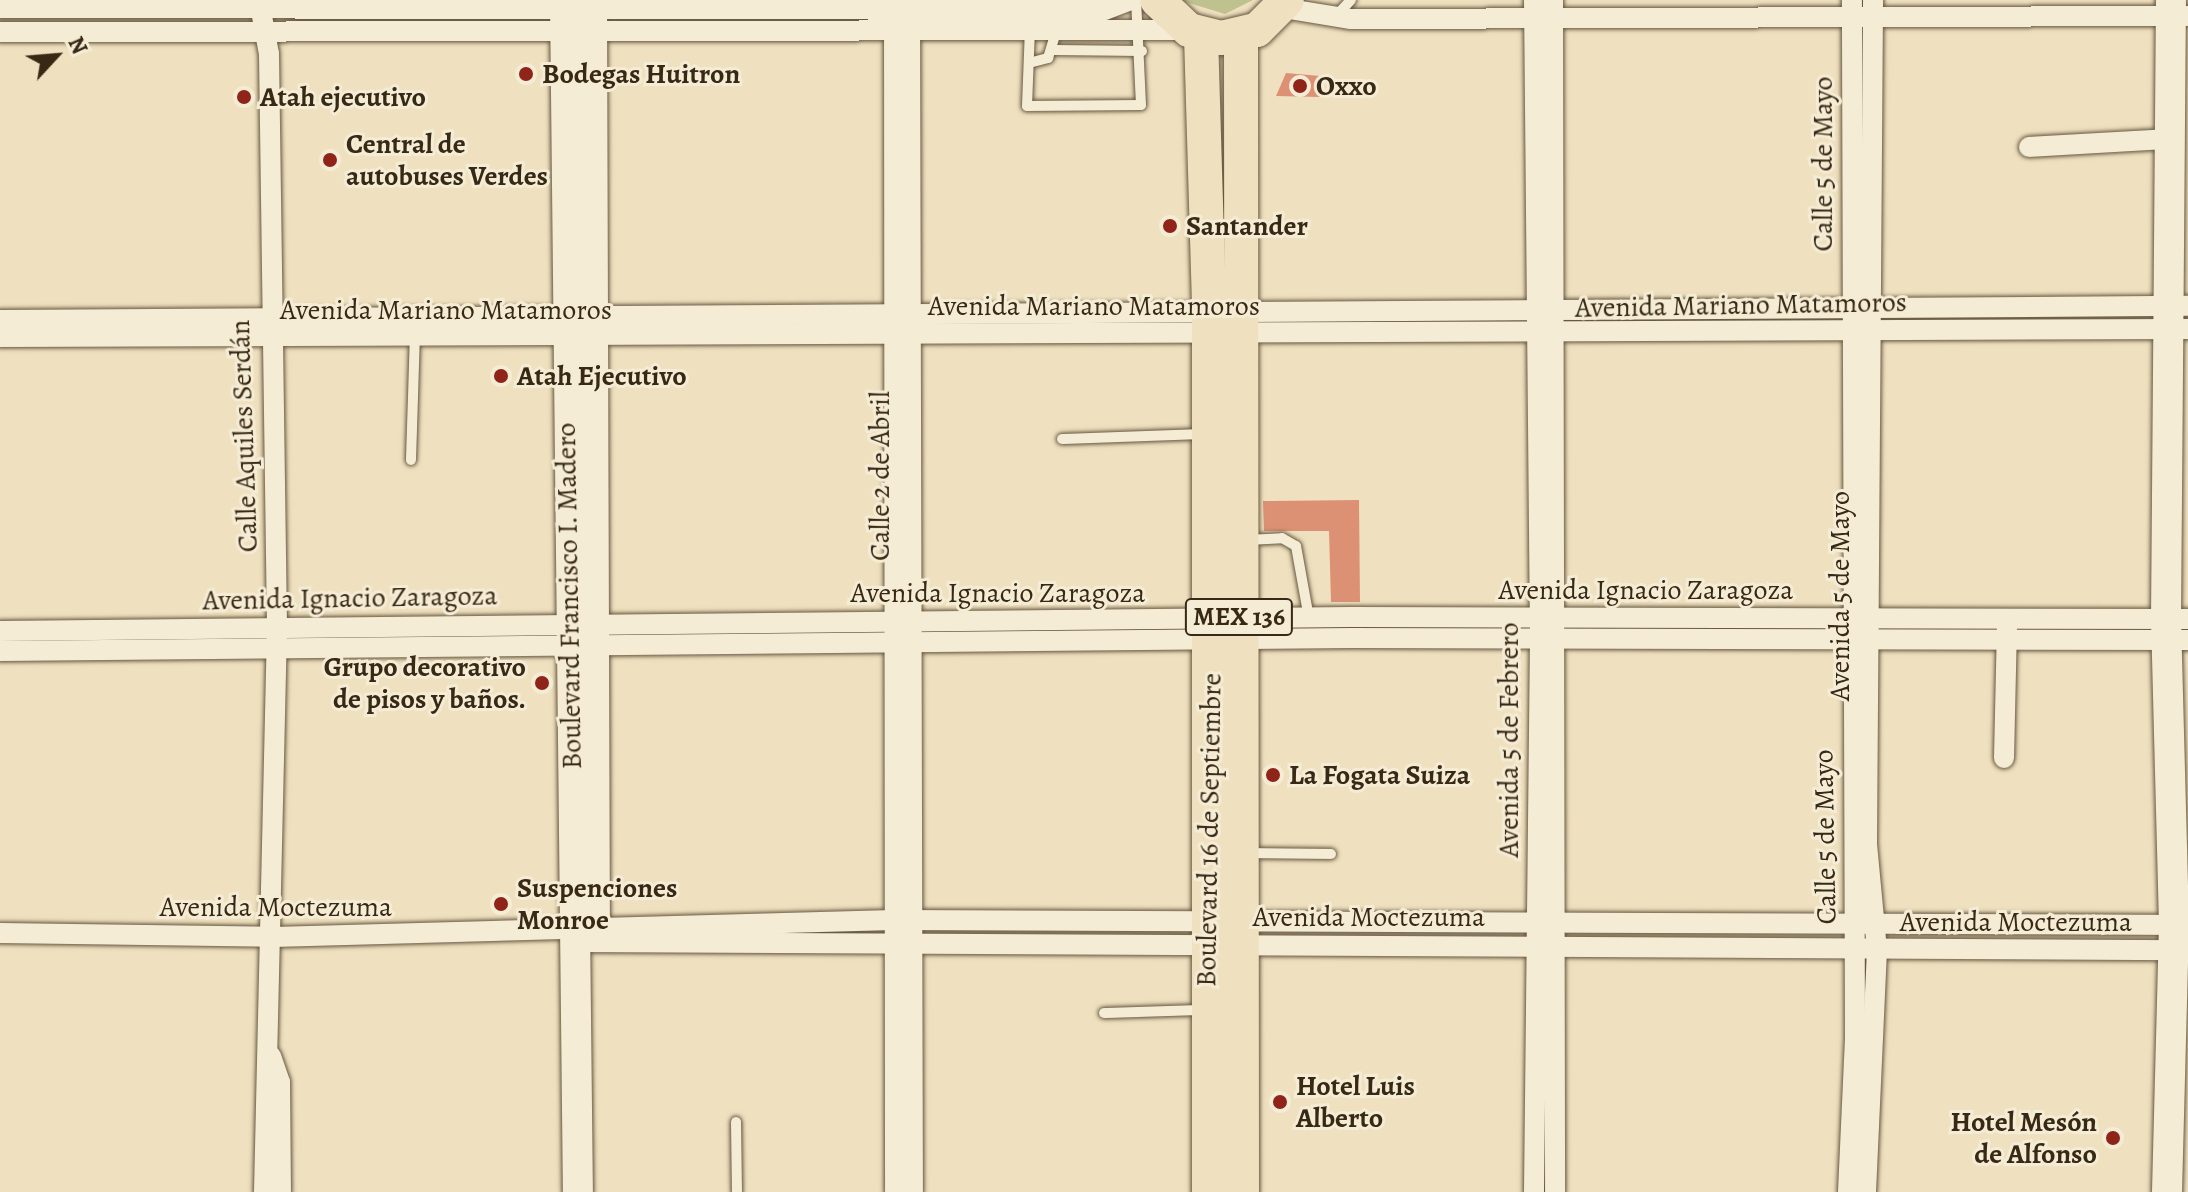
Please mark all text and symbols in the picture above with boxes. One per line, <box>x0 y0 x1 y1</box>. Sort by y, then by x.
north arrow <box>16 16 96 96</box>
text: N <box>61 32 95 59</box>
place label: Bodegas Huitron <box>542 57 740 91</box>
marker: Bodegas Huitron <box>517 65 535 83</box>
place label: Oxxo <box>1316 69 1377 103</box>
marker: Oxxo <box>1291 77 1309 95</box>
street label: Calle 5 de Mayo <box>1806 77 1840 251</box>
place label: Atah ejecutivo <box>260 80 426 114</box>
marker: Atah ejecutivo <box>235 88 253 106</box>
place label: Central de autobuses Verdes <box>346 127 548 193</box>
marker: Central de autobuses Verdes <box>321 151 339 169</box>
place label: Santander <box>1186 209 1308 243</box>
marker: Santander <box>1161 217 1179 235</box>
street label: Avenida Mariano Matamoros <box>1575 285 1907 325</box>
street label: Avenida Mariano Matamoros <box>928 289 1260 323</box>
street label: Avenida Mariano Matamoros <box>280 293 612 327</box>
street label: Calle Aquiles Serdán <box>223 319 265 553</box>
place label: Atah Ejecutivo <box>517 359 687 393</box>
marker: Atah Ejecutivo <box>492 367 510 385</box>
street label: Calle 2 de Abril <box>863 391 897 561</box>
street label: Boulevard Francisco I. Madero <box>549 422 589 770</box>
street label: Avenida 5 de Mayo <box>1823 491 1857 701</box>
street label: Avenida Ignacio Zaragoza <box>1499 573 1793 607</box>
street label: Avenida Ignacio Zaragoza <box>851 576 1145 610</box>
street label: Avenida Ignacio Zaragoza <box>202 579 498 617</box>
road number: MEX 136 <box>1183 595 1295 639</box>
street label: Avenida 5 de Febrero <box>1492 622 1526 858</box>
place label: Grupo decorativo de pisos y baños. <box>324 650 526 716</box>
street label: Boulevard 16 de Septiembre <box>1189 673 1229 987</box>
marker: Grupo decorativo de pisos y baños. <box>533 674 551 692</box>
street label: Calle 5 de Mayo <box>1807 749 1843 925</box>
place label: La Fogata Suiza <box>1289 758 1470 792</box>
marker: La Fogata Suiza <box>1264 766 1282 784</box>
place label: Suspenciones Monroe <box>517 871 677 937</box>
street label: Avenida Moctezuma <box>160 890 392 924</box>
marker: Suspenciones Monroe <box>492 895 510 913</box>
street label: Avenida Moctezuma <box>1253 900 1485 934</box>
street label: Avenida Moctezuma <box>1900 905 2132 939</box>
place label: Hotel Luis Alberto <box>1296 1069 1415 1135</box>
marker: Hotel Luis Alberto <box>1271 1093 1289 1111</box>
place label: Hotel Mesón de Alfonso <box>1951 1105 2097 1171</box>
marker: Hotel Mesón de Alfonso <box>2104 1129 2122 1147</box>

